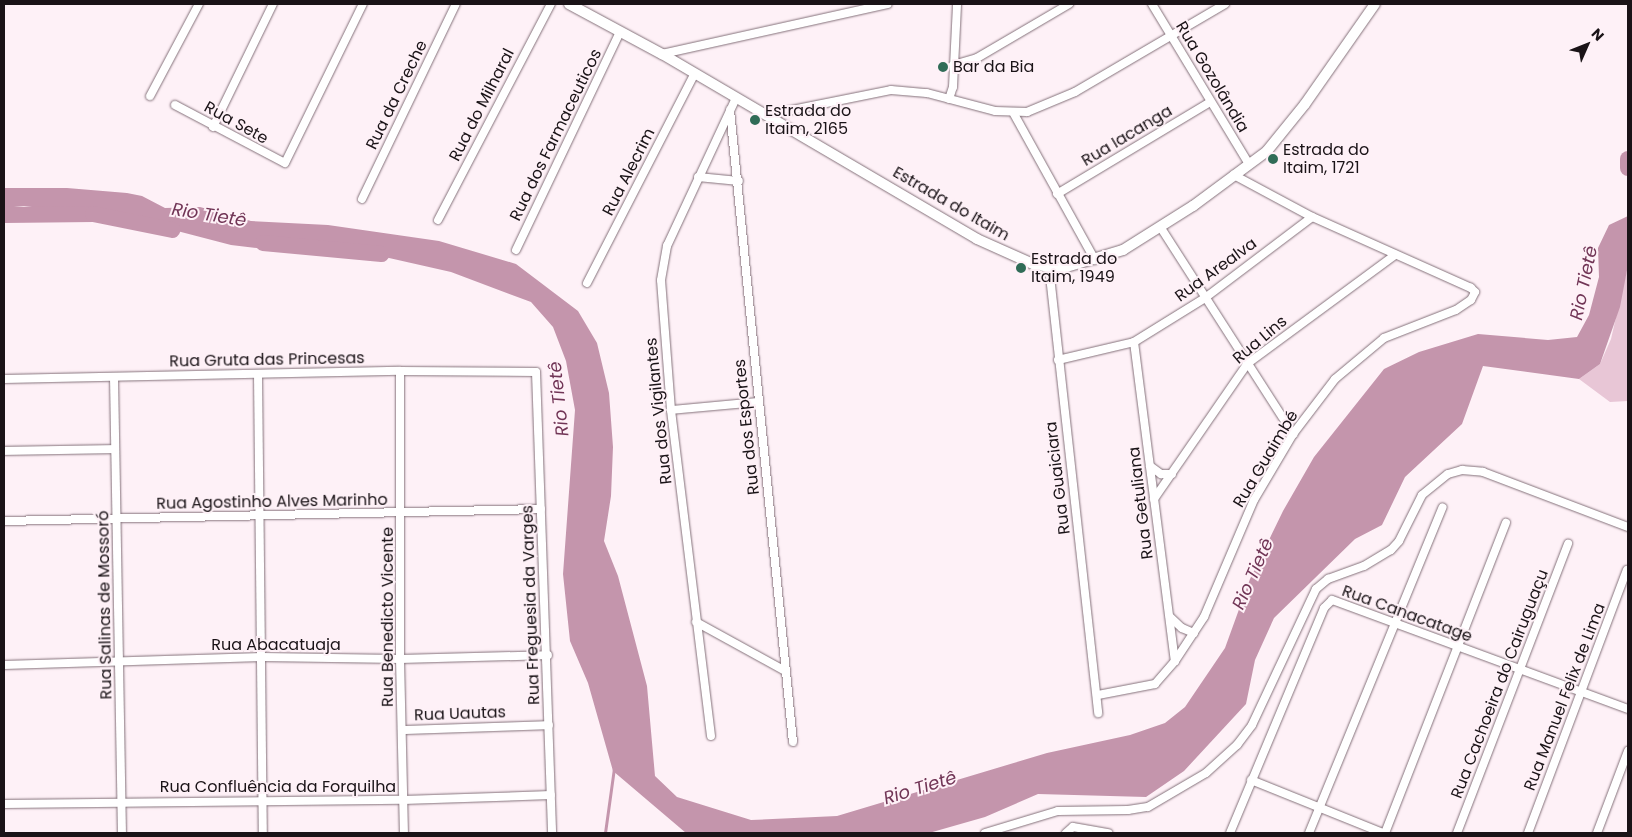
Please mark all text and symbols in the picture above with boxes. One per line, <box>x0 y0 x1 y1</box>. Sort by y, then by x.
street label: Rua Gozolândia <box>1171 18 1253 136</box>
north arrow <box>1562 20 1612 70</box>
text: N <box>1587 24 1609 45</box>
street label: Rua da Creche <box>362 37 432 153</box>
street label: Rua do Milharal <box>445 45 519 165</box>
street label: Rua dos Farmaceuticos <box>506 46 606 224</box>
place label: Bar da Bia <box>953 57 1034 77</box>
marker: Bar da Bia <box>937 61 949 73</box>
street label: Rua Sete <box>201 98 271 148</box>
place label: Estrada do Itaim, 2165 <box>765 101 851 139</box>
street label: Rua Iacanga <box>1078 101 1176 171</box>
marker: Estrada do Itaim, 2165 <box>749 114 761 126</box>
street label: Rua Alecrim <box>599 125 659 219</box>
place label: Estrada do Itaim, 1721 <box>1283 140 1369 178</box>
marker: Estrada do Itaim, 1721 <box>1267 153 1279 165</box>
street label: Estrada do Itaim <box>889 163 1013 245</box>
water label: Rio Tietê <box>170 198 248 232</box>
street label: Rua Arealva <box>1171 234 1261 306</box>
water label: Rio Tietê <box>1566 244 1602 322</box>
place label: Estrada do Itaim, 1949 <box>1031 249 1117 287</box>
marker: Estrada do Itaim, 1949 <box>1015 262 1027 274</box>
street label: Rua Lins <box>1229 312 1291 368</box>
street label: Rua dos Vigilantes <box>642 337 676 485</box>
street label: Rua Gruta das Princesas <box>169 349 365 371</box>
street label: Rua dos Esportes <box>730 358 764 496</box>
water label: Rio Tietê <box>544 360 574 438</box>
street label: Rua Guaimbé <box>1230 407 1302 511</box>
street label: Rua Guaiciara <box>1042 420 1074 536</box>
street label: Rua Getuliana <box>1125 446 1157 560</box>
street label: Rua Agostinho Alves Marinho <box>156 490 388 514</box>
street label: Rua Freguesia da Varges <box>518 505 544 705</box>
street label: Rua Salinas de Mossoró <box>94 510 116 700</box>
street label: Rua Benedicto Vicente <box>378 527 398 707</box>
water label: Rio Tietê <box>1228 535 1278 613</box>
street label: Rua Cachoeira do Cairuguaçu <box>1447 567 1553 801</box>
street label: Rua Canacatage <box>1339 582 1475 646</box>
street label: Rua Manuel Felix de Lima <box>1520 601 1610 793</box>
street label: Rua Abacatuaja <box>211 635 341 655</box>
street label: Rua Uautas <box>414 703 506 725</box>
water label: Rio Tietê <box>881 767 959 809</box>
street label: Rua Confluência da Forquilha <box>160 777 396 797</box>

